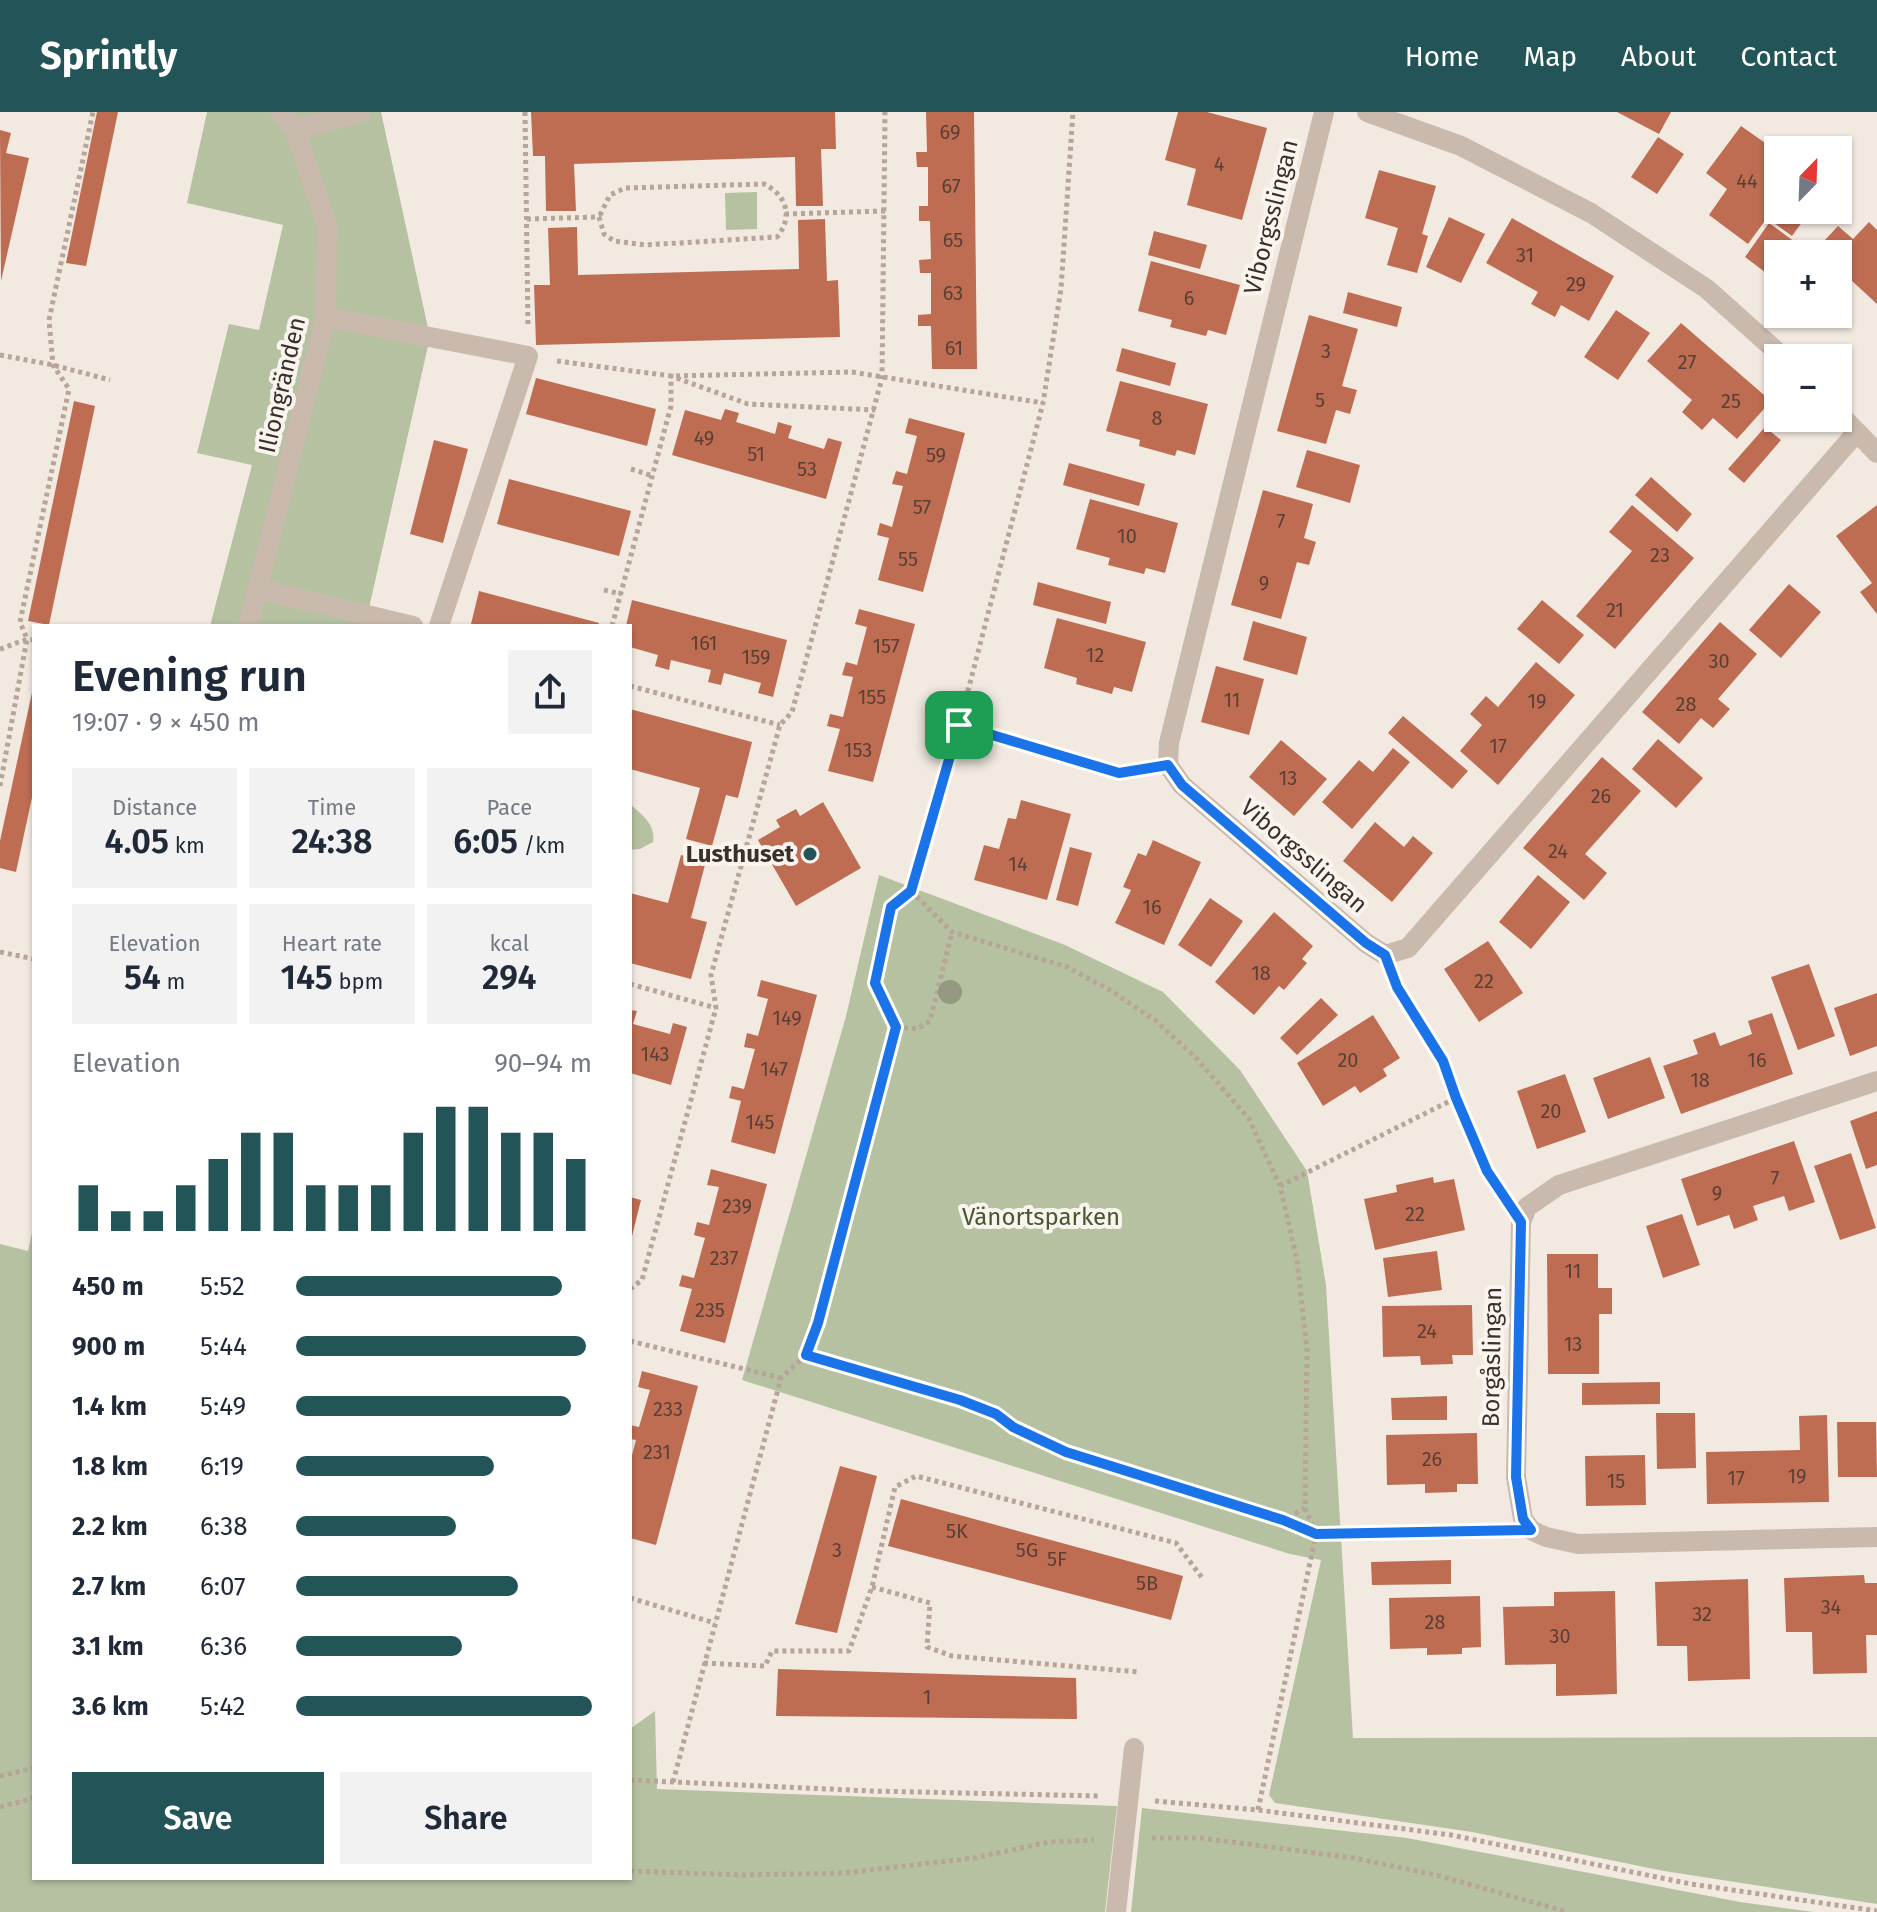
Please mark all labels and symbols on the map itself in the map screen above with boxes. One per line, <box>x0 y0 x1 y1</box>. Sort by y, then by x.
house number: 69 <box>940 120 960 144</box>
north arrow <box>1764 136 1852 224</box>
street label: Viborgsslingan <box>1238 137 1304 297</box>
house number: 4 <box>1214 152 1225 176</box>
house number: 44 <box>1736 169 1758 193</box>
house number: 67 <box>941 174 961 198</box>
house number: 65 <box>943 228 963 252</box>
house number: 31 <box>1516 243 1534 267</box>
house number: 29 <box>1566 272 1586 296</box>
house number: 63 <box>943 281 963 305</box>
house number: 6 <box>1184 286 1194 310</box>
street label: Iliongränden <box>253 314 311 456</box>
house number: 61 <box>945 336 963 360</box>
house number: 3 <box>1321 339 1331 363</box>
house number: 27 <box>1678 350 1696 374</box>
house number: 5 <box>1315 388 1325 412</box>
house number: 25 <box>1721 389 1741 413</box>
house number: 8 <box>1151 406 1163 430</box>
house number: 49 <box>694 426 714 450</box>
house number: 51 <box>747 442 765 466</box>
house number: 59 <box>926 443 946 467</box>
house number: 53 <box>797 457 817 481</box>
house number: 57 <box>913 495 931 519</box>
house number: 7 <box>1277 509 1286 533</box>
house number: 10 <box>1117 524 1137 548</box>
house number: 23 <box>1650 543 1670 567</box>
house number: 55 <box>898 547 918 571</box>
house number: 9 <box>1259 571 1269 595</box>
house number: 21 <box>1606 598 1624 622</box>
house number: 161 <box>691 631 718 655</box>
house number: 157 <box>872 634 900 658</box>
house number: 12 <box>1086 643 1104 667</box>
house number: 159 <box>742 645 770 669</box>
house number: 30 <box>1708 649 1730 673</box>
house number: 155 <box>858 685 886 709</box>
house number: 11 <box>1223 688 1241 712</box>
house number: 19 <box>1527 689 1547 713</box>
pin <box>925 691 993 759</box>
house number: 28 <box>1676 692 1696 716</box>
house number: 17 <box>1489 734 1507 758</box>
house number: 153 <box>844 738 872 762</box>
house number: 13 <box>1279 766 1297 790</box>
house number: 26 <box>1591 784 1611 808</box>
street label: Viborgsslingan <box>1235 793 1373 919</box>
house number: 24 <box>1548 839 1568 863</box>
place label: Lusthuset <box>686 840 795 868</box>
marker: Lusthuset <box>801 845 819 863</box>
house number: 14 <box>1008 852 1028 876</box>
house number: 16 <box>1142 895 1162 919</box>
house number: 18 <box>1251 961 1271 985</box>
house number: 22 <box>1474 969 1494 993</box>
house number: 149 <box>772 1006 802 1030</box>
house number: 143 <box>641 1042 669 1066</box>
house number: 20 <box>1337 1048 1359 1072</box>
house number: 16 <box>1747 1048 1767 1072</box>
house number: 147 <box>760 1057 788 1081</box>
house number: 18 <box>1690 1068 1710 1092</box>
house number: 20 <box>1540 1099 1562 1123</box>
house number: 145 <box>745 1110 775 1134</box>
house number: 7 <box>1771 1166 1780 1190</box>
house number: 9 <box>1712 1181 1722 1205</box>
house number: 239 <box>722 1194 752 1218</box>
house number: 22 <box>1405 1202 1425 1226</box>
park label: Vänortsparken <box>962 1203 1120 1231</box>
house number: 237 <box>710 1246 738 1270</box>
house number: 11 <box>1564 1259 1582 1283</box>
street label: Borgåslingan <box>1477 1286 1507 1428</box>
house number: 235 <box>695 1298 725 1322</box>
house number: 24 <box>1417 1319 1437 1343</box>
house number: 13 <box>1564 1332 1582 1356</box>
house number: 233 <box>653 1397 683 1421</box>
house number: 231 <box>643 1440 671 1464</box>
house number: 26 <box>1422 1447 1442 1471</box>
house number: 19 <box>1787 1464 1807 1488</box>
house number: 17 <box>1727 1466 1745 1490</box>
house number: 15 <box>1607 1469 1625 1493</box>
house number: 5K <box>946 1519 968 1543</box>
house number: 3 <box>832 1538 842 1562</box>
house number: 5G <box>1016 1538 1038 1562</box>
house number: 5F <box>1047 1547 1067 1571</box>
house number: 5B <box>1136 1571 1158 1595</box>
house number: 34 <box>1821 1595 1842 1619</box>
house number: 32 <box>1692 1602 1712 1626</box>
house number: 28 <box>1425 1610 1445 1634</box>
house number: 30 <box>1549 1624 1571 1648</box>
house number: 1 <box>923 1685 931 1709</box>

